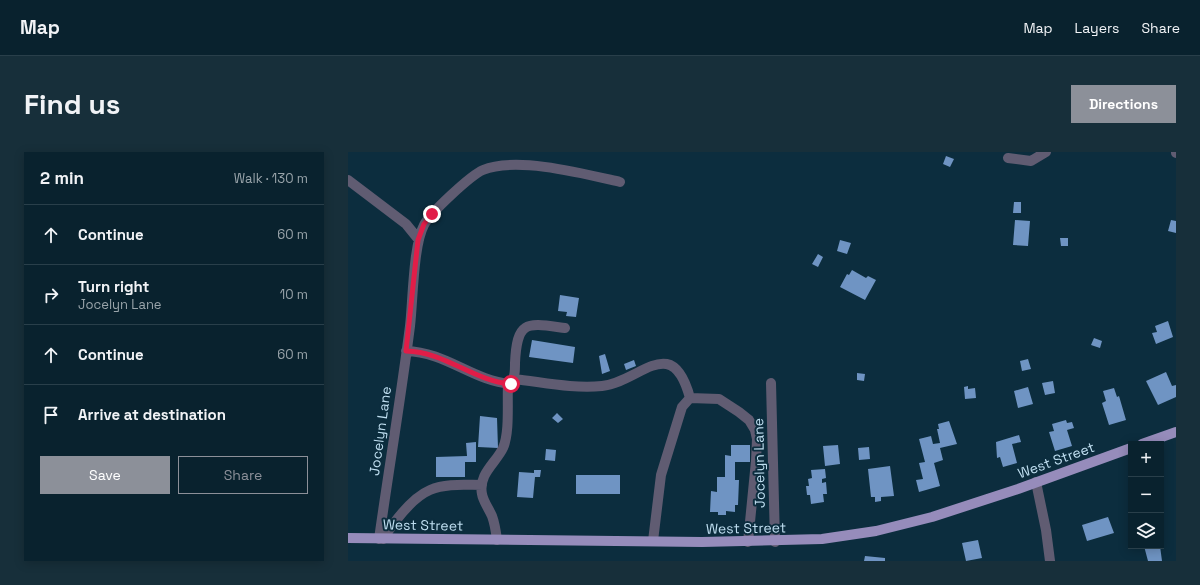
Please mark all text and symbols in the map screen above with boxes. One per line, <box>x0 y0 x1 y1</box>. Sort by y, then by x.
text: Map <box>20 15 60 40</box>
text: Map <box>1023 19 1053 37</box>
text: Layers <box>1075 19 1119 37</box>
text: Share <box>1141 19 1180 37</box>
button: Directions <box>1071 85 1176 123</box>
text: Find us <box>24 86 121 122</box>
text: 2 min <box>40 167 84 189</box>
text: Walk · 130 m <box>234 170 308 187</box>
route end <box>423 205 441 223</box>
icon: ahead <box>40 224 62 246</box>
text: Continue <box>78 225 144 244</box>
text: 60 m <box>277 226 308 243</box>
text: Turn right <box>78 277 149 296</box>
icon: right <box>40 284 62 306</box>
text: 10 m <box>280 286 308 303</box>
text: Jocelyn Lane <box>78 296 162 313</box>
icon: ahead <box>40 344 62 366</box>
text: Continue <box>78 345 144 364</box>
text: 60 m <box>277 346 308 363</box>
route start <box>502 375 520 393</box>
street label: Jocelyn Lane <box>365 385 395 477</box>
icon: arrive <box>40 404 62 426</box>
text: Arrive at destination <box>78 405 226 424</box>
street label: Jocelyn Lane <box>749 418 769 508</box>
street label: West Street <box>1015 438 1097 482</box>
map controls <box>1128 441 1164 549</box>
button: + <box>1128 441 1164 477</box>
button: Save <box>40 456 170 494</box>
button: Share <box>178 456 308 494</box>
button: − <box>1128 477 1164 513</box>
button: layers <box>1128 513 1164 549</box>
street label: West Street <box>383 515 463 535</box>
street label: West Street <box>706 518 786 538</box>

